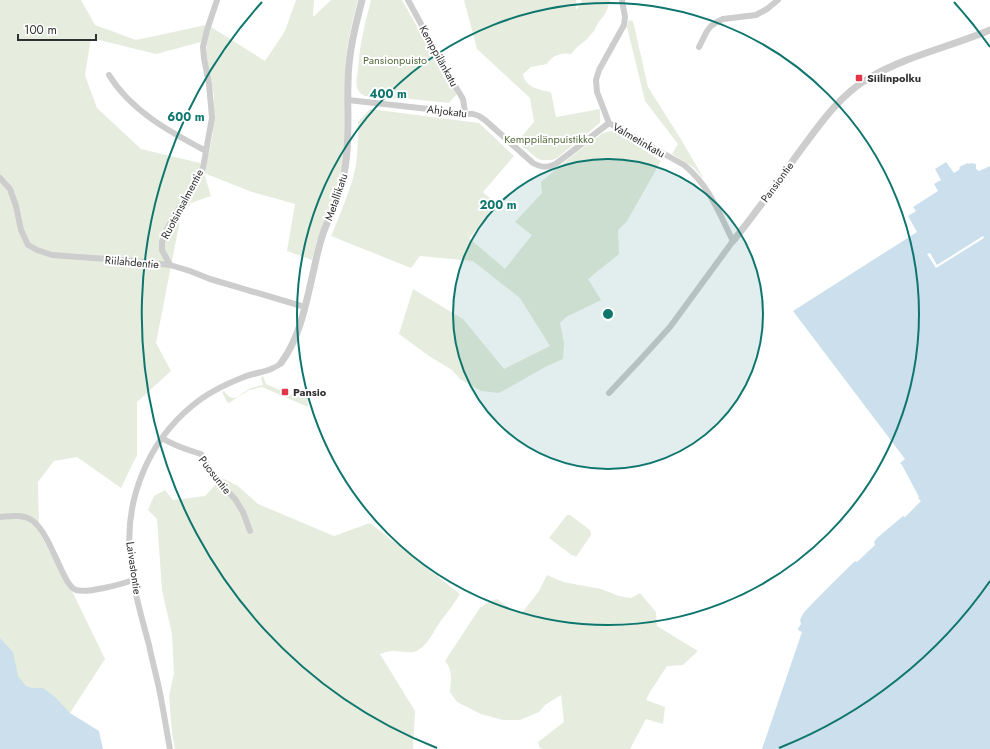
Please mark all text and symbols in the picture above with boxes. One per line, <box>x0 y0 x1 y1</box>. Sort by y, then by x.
scale bar <box>18 16 96 42</box>
text: 100 m <box>24 21 57 39</box>
street label: Kemppilänkatu <box>416 23 462 89</box>
park label: Pansionpuisto <box>363 52 427 68</box>
place label: Siilinpolku <box>867 70 921 86</box>
marker: Siilinpolku <box>854 73 864 83</box>
text: 400 m <box>369 85 407 103</box>
street label: Ahjokatu <box>426 101 468 121</box>
text: 600 m <box>167 108 205 126</box>
street label: Valmetinkatu <box>610 119 668 161</box>
park label: Kemppilänpuistikko <box>504 131 594 147</box>
street label: Pansiontie <box>757 158 797 206</box>
street label: Ruotsinsalmentie <box>157 166 207 242</box>
street label: Metallikatu <box>320 171 352 223</box>
text: 200 m <box>479 196 517 214</box>
street label: Riilahdentie <box>104 252 160 272</box>
centre of rings <box>601 307 615 321</box>
place label: Pansio <box>293 384 327 400</box>
marker: Pansio <box>280 387 290 397</box>
street label: Puosuntie <box>195 452 235 498</box>
street label: Laivastontie <box>122 541 146 596</box>

